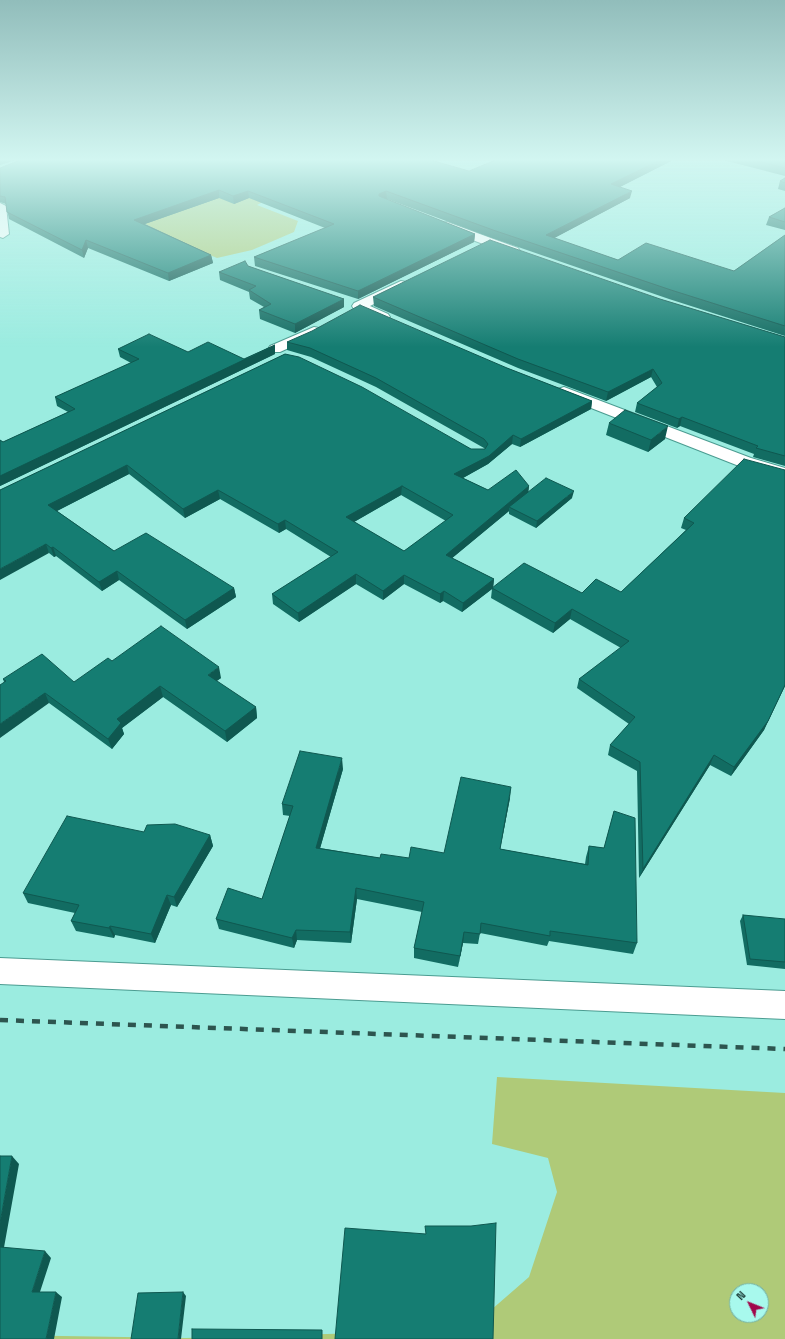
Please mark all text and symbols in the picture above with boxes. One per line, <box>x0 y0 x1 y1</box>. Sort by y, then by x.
north arrow <box>729 1283 769 1323</box>
text: N <box>733 1288 749 1303</box>

